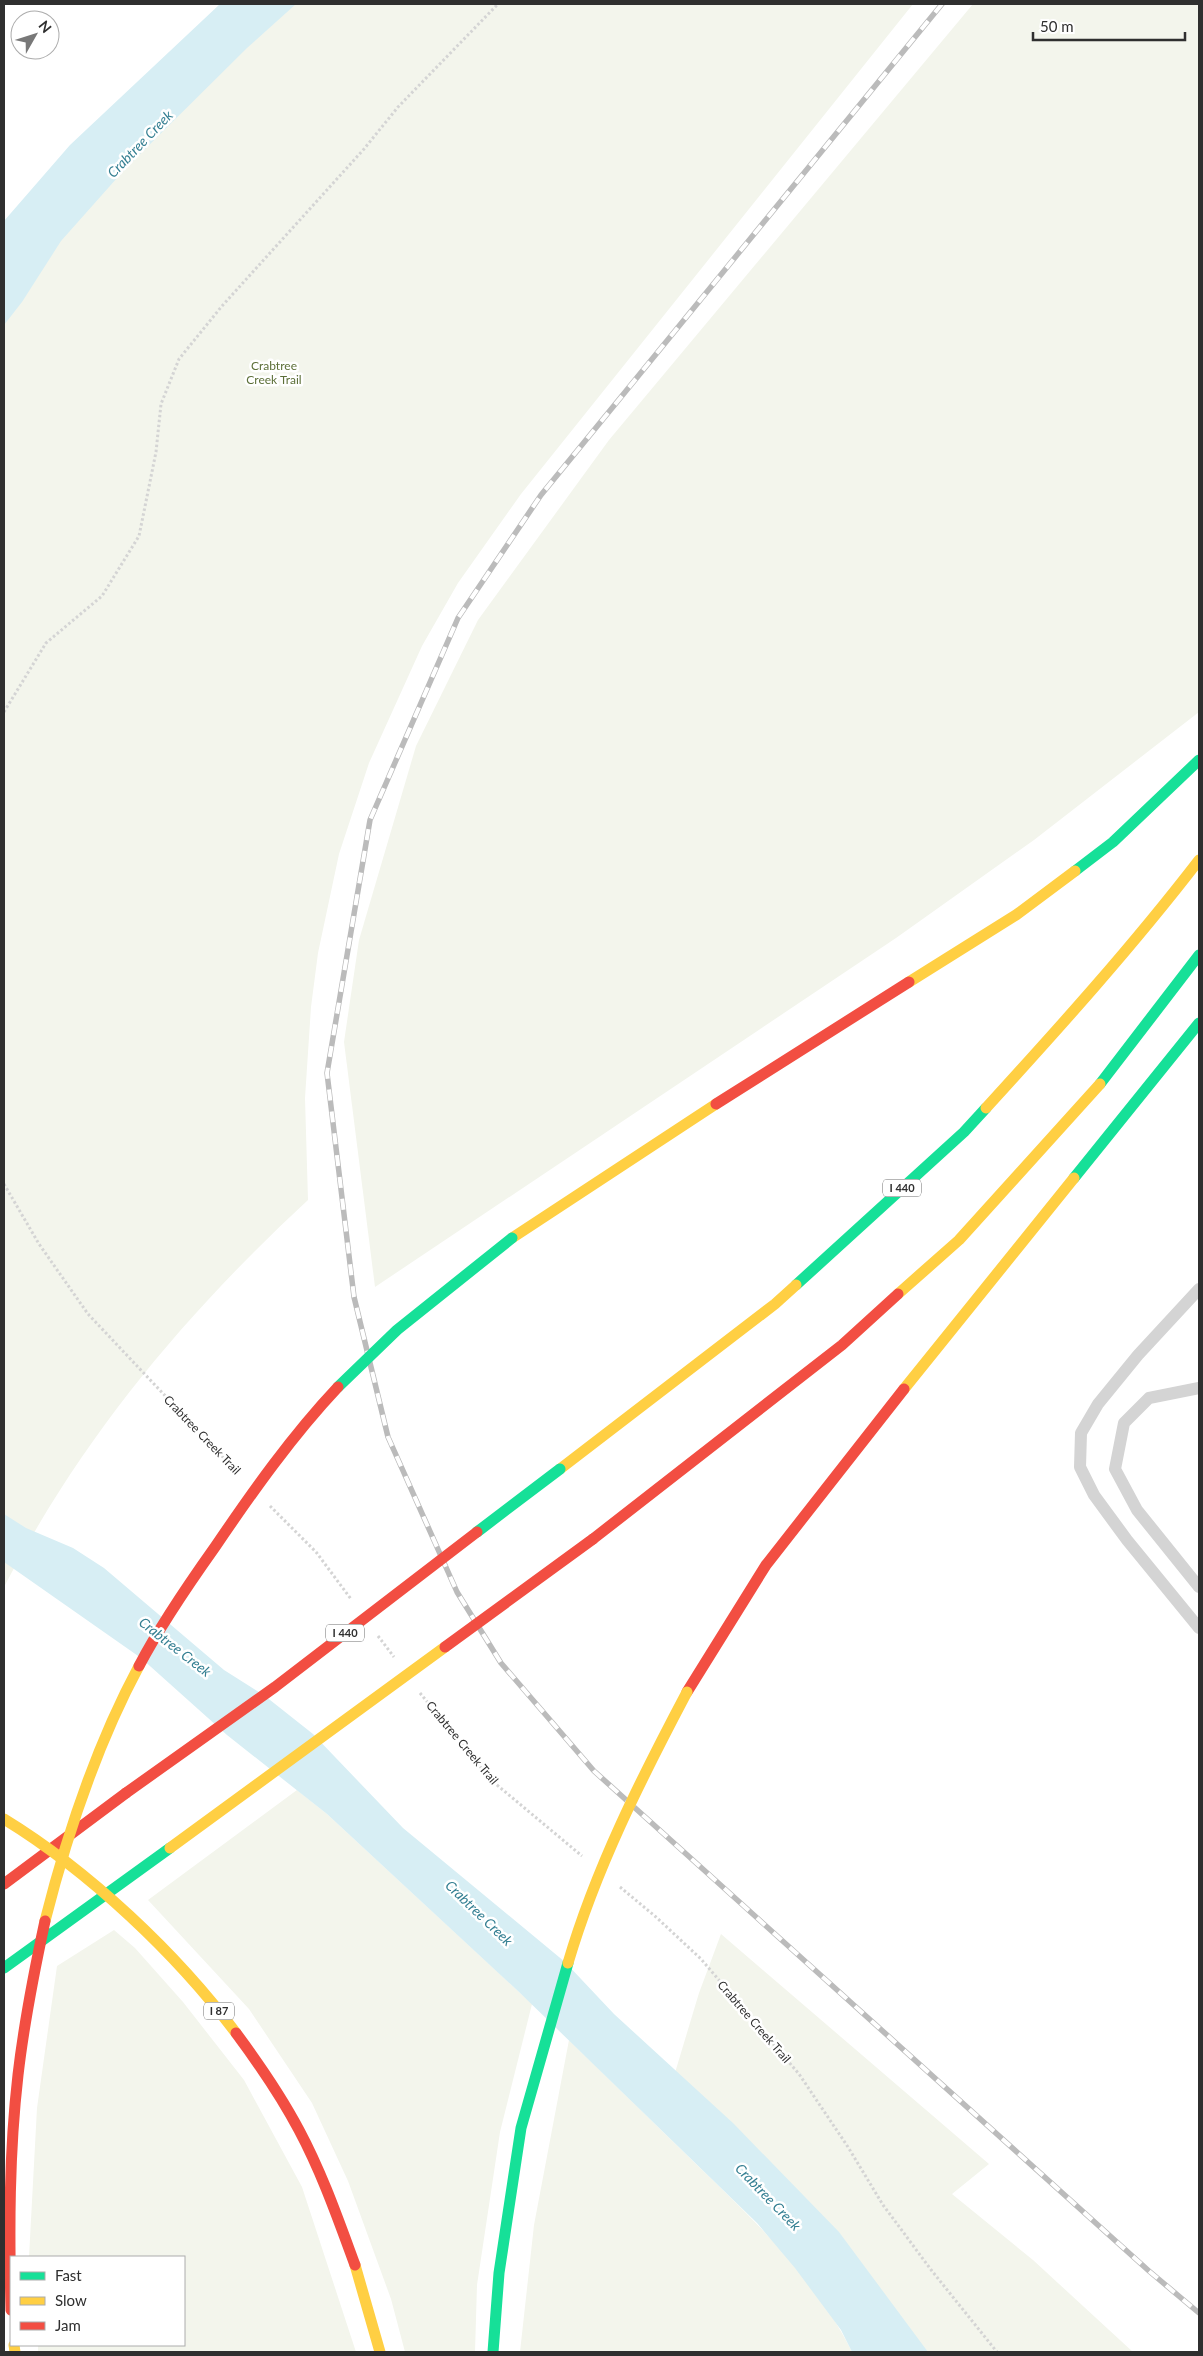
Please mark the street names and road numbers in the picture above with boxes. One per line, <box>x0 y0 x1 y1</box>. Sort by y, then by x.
road number: I 440 <box>883 1180 921 1196</box>
street label: Crabtree Creek Trail <box>161 1392 244 1477</box>
road number: I 440 <box>326 1625 364 1642</box>
street label: Crabtree Creek Trail <box>423 1698 502 1787</box>
street label: Crabtree Creek Trail <box>714 1977 794 2066</box>
road number: I 87 <box>204 2002 234 2020</box>

